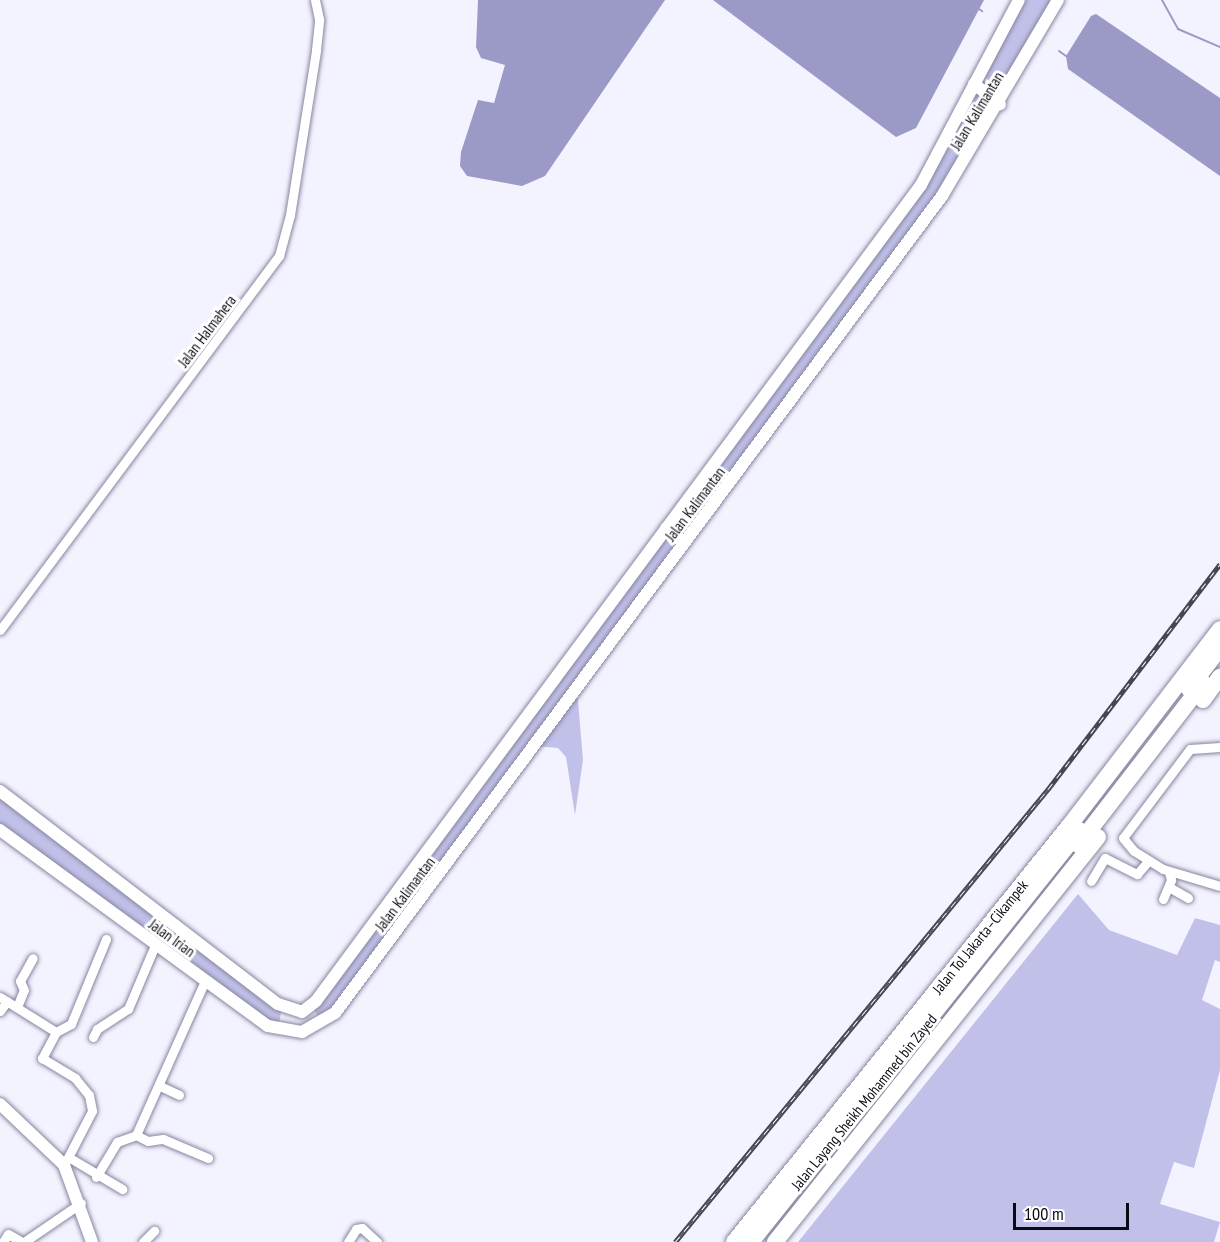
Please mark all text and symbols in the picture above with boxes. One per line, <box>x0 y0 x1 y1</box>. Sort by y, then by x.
street label: Jalan Kalimantan <box>947 69 1007 153</box>
street label: Jalan Halmahera <box>174 292 240 370</box>
street label: Jalan Kalimantan <box>661 464 729 544</box>
street label: Jalan Kalimantan <box>371 854 439 934</box>
street label: Jalan Tol Jakarta–Cikampek <box>929 876 1031 998</box>
street label: Jalan Irian <box>146 915 198 961</box>
street label: Jalan Layang Sheikh Mohammed bin Zayed <box>787 1010 941 1194</box>
scale bar <box>1016 1191 1132 1229</box>
text: 100 m <box>1024 1202 1064 1225</box>

